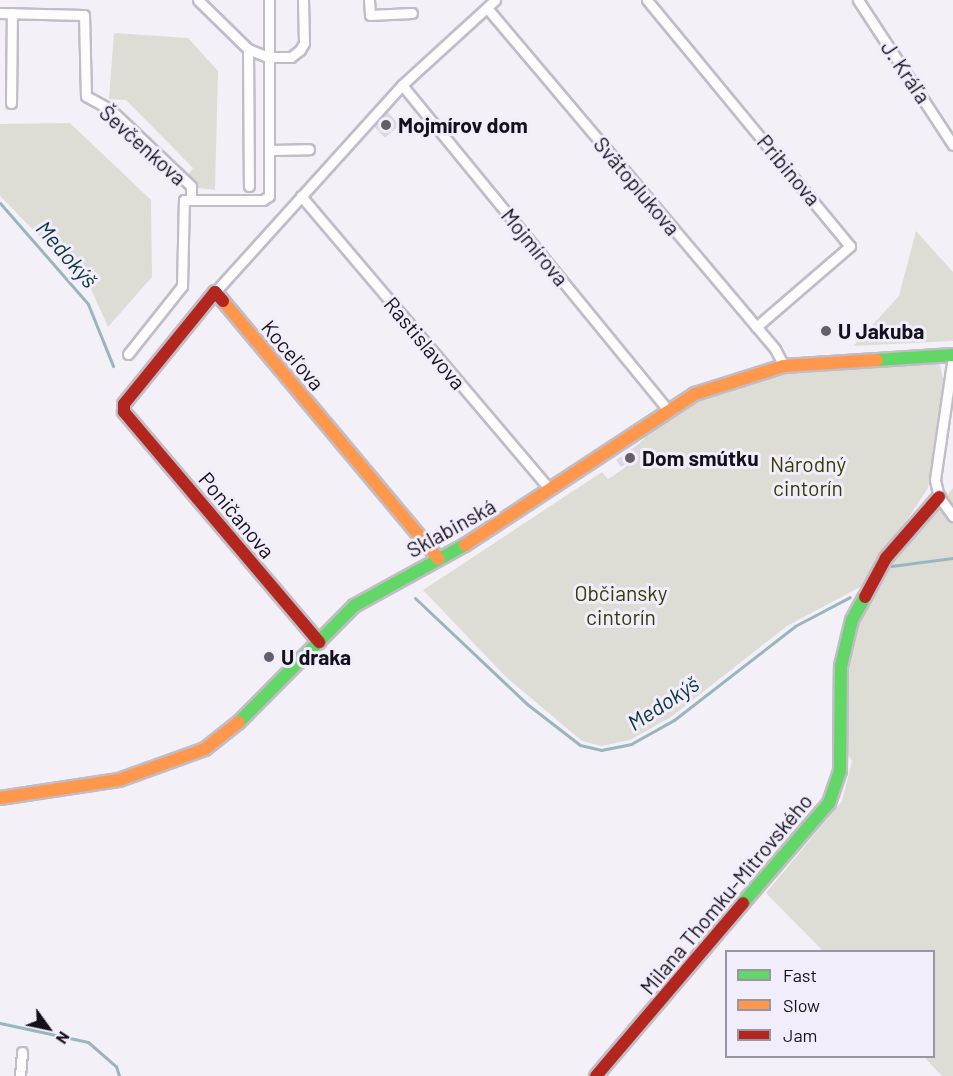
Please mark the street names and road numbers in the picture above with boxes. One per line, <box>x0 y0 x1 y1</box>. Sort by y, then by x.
street label: J. Kráľa <box>876 36 936 108</box>
street label: Ševčenkova <box>95 100 191 190</box>
street label: Pribinova <box>752 129 826 211</box>
street label: Svätoplukova <box>589 132 685 240</box>
street label: Mojmírova <box>496 203 574 291</box>
street label: Rastislavova <box>379 291 471 395</box>
street label: Koceľova <box>256 315 330 395</box>
street label: Poničanova <box>194 467 280 563</box>
street label: Sklabinská <box>402 493 500 563</box>
street label: Milana Thomku-Mitrovského <box>635 789 817 999</box>

